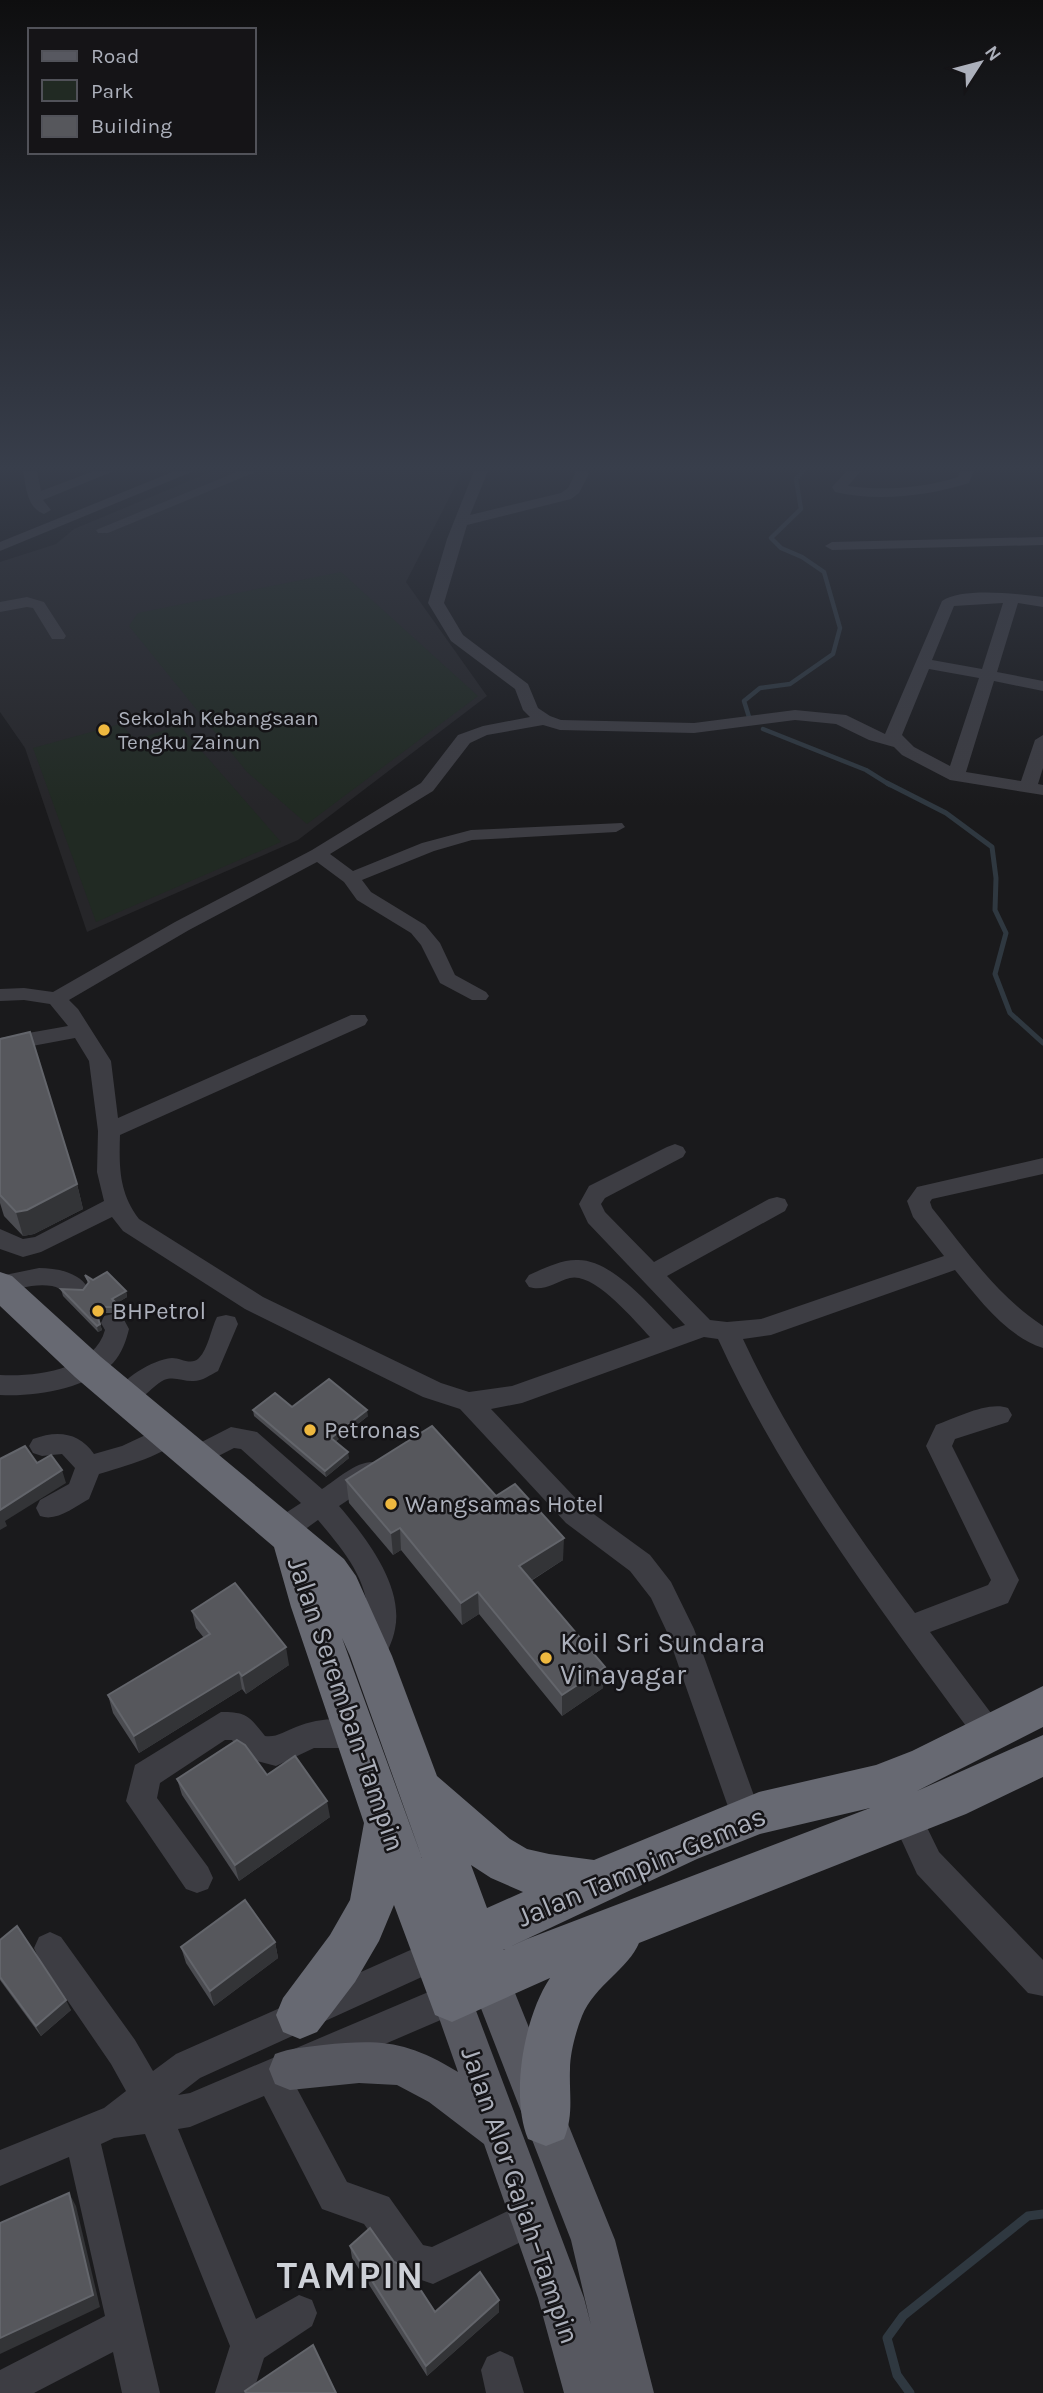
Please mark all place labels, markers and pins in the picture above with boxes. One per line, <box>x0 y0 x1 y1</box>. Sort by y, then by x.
place label: Sekolah Kebangsaan Tengku Zainun <box>118 706 319 754</box>
marker: Sekolah Kebangsaan Tengku Zainun <box>96 722 112 738</box>
place label: BHPetrol <box>112 1297 206 1325</box>
marker: BHPetrol <box>90 1303 106 1319</box>
place label: Petronas <box>324 1416 421 1444</box>
marker: Petronas <box>302 1422 318 1438</box>
place label: Wangsamas Hotel <box>405 1490 604 1518</box>
marker: Wangsamas Hotel <box>383 1496 399 1512</box>
place label: Koil Sri Sundara Vinayagar <box>560 1626 766 1691</box>
marker: Koil Sri Sundara Vinayagar <box>538 1650 554 1666</box>

